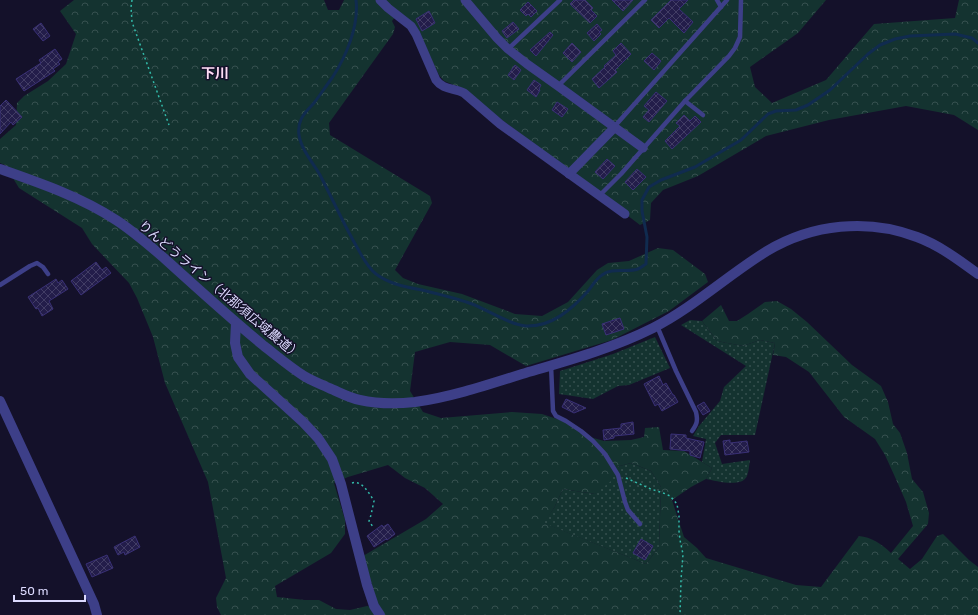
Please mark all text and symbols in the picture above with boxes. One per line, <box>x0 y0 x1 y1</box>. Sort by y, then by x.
district label: 下川 <box>201 65 229 82</box>
street label: りんどうライン（北那須広域農道） <box>136 218 304 362</box>
scale bar <box>14 577 85 603</box>
text: 50 m <box>20 584 48 598</box>

